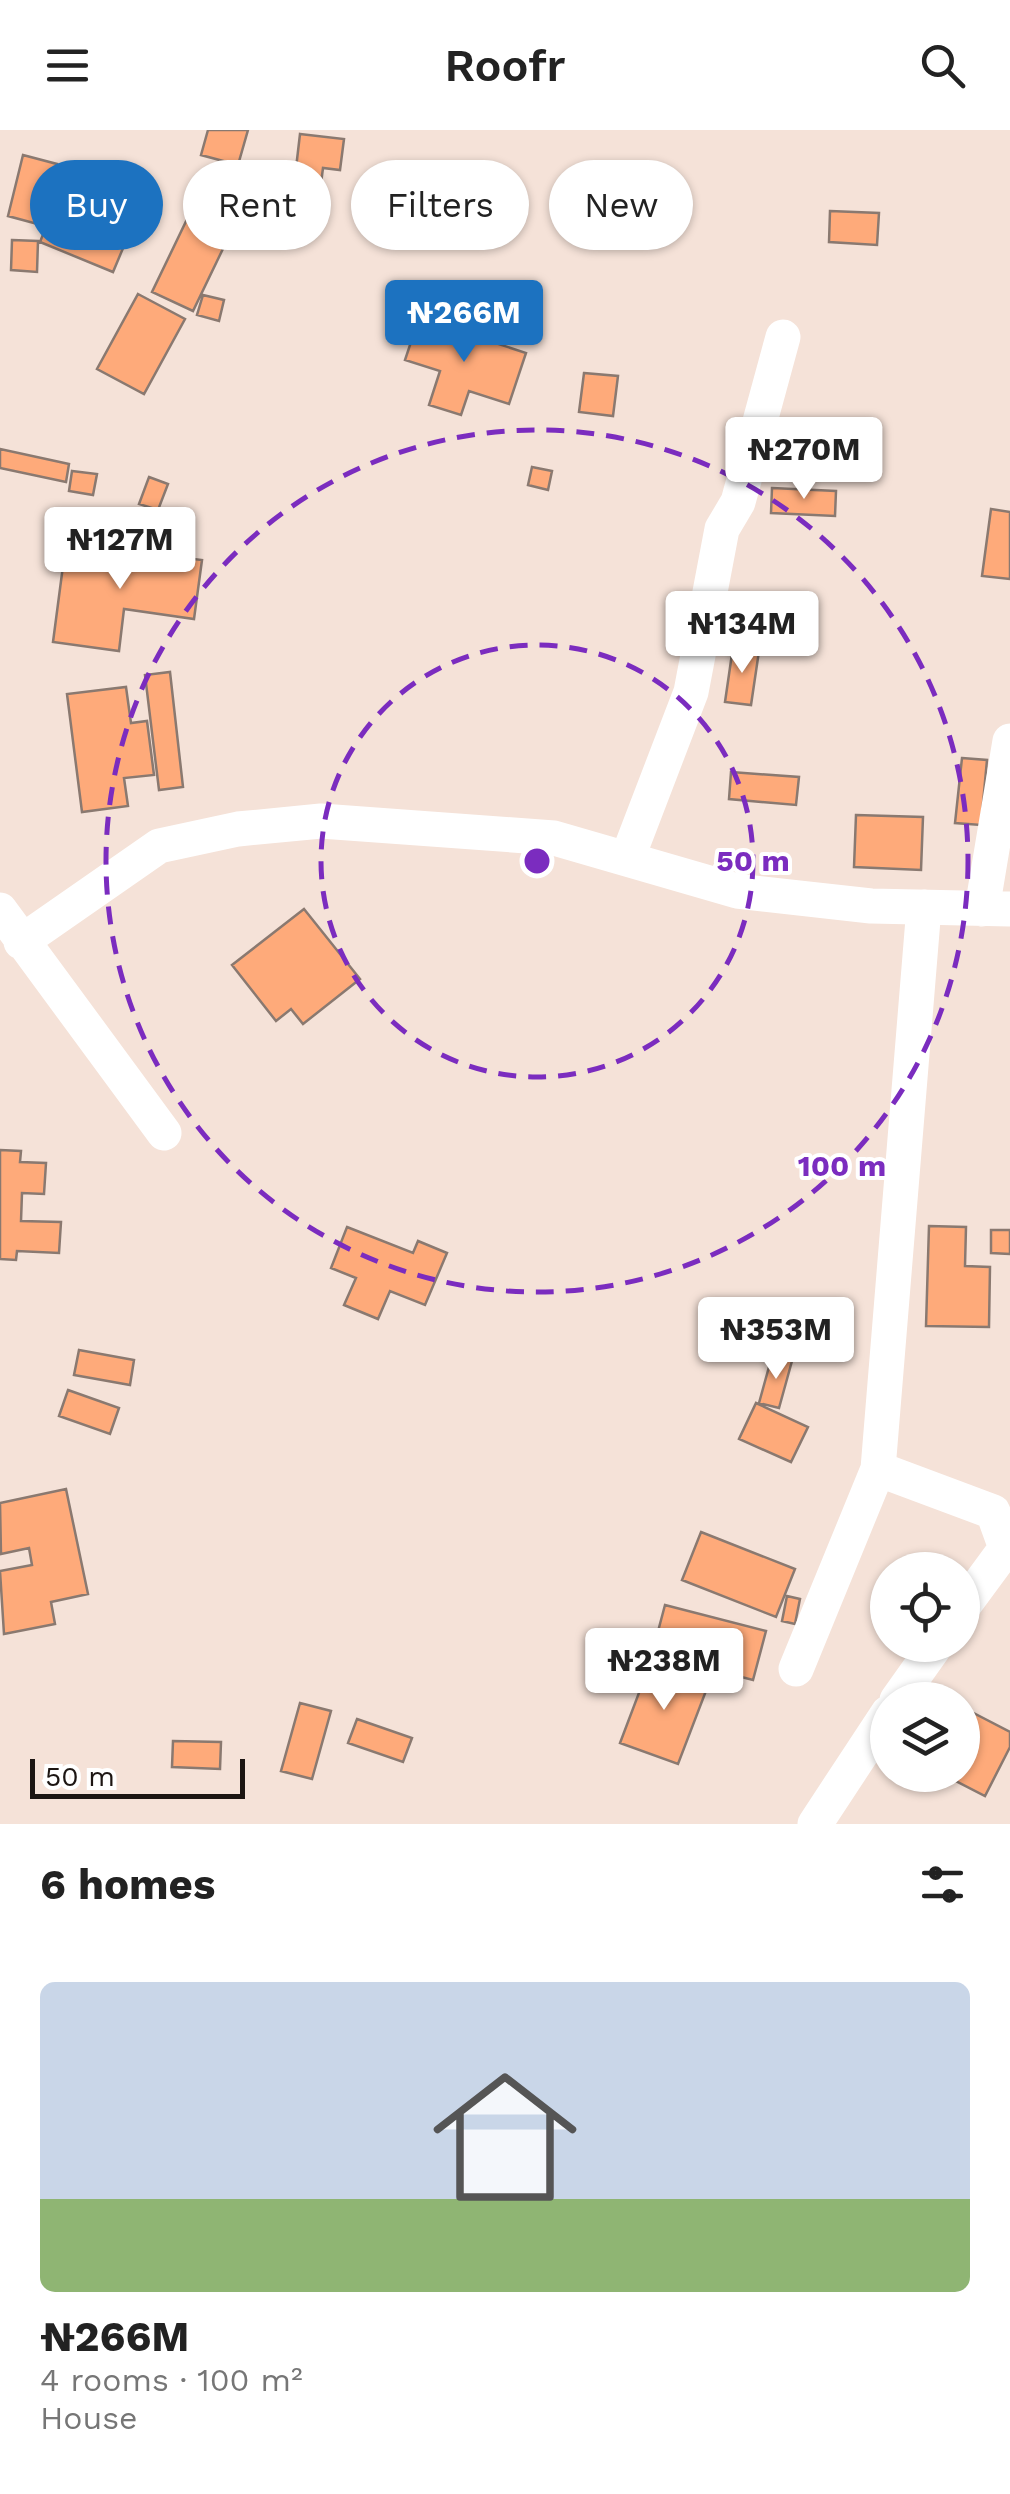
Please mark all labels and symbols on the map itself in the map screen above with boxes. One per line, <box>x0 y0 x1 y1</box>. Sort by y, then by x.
pin: ₦266M <box>394 280 534 365</box>
pin: ₦270M <box>734 417 874 502</box>
pin: ₦127M <box>50 507 190 592</box>
pin: ₦134M <box>672 591 812 676</box>
centre of rings <box>519 843 555 879</box>
text: 50 m <box>716 843 790 878</box>
text: 100 m <box>798 1148 886 1183</box>
pin: ₦353M <box>706 1297 846 1382</box>
pin: ₦238M <box>594 1628 734 1713</box>
scale bar <box>30 1754 245 1798</box>

